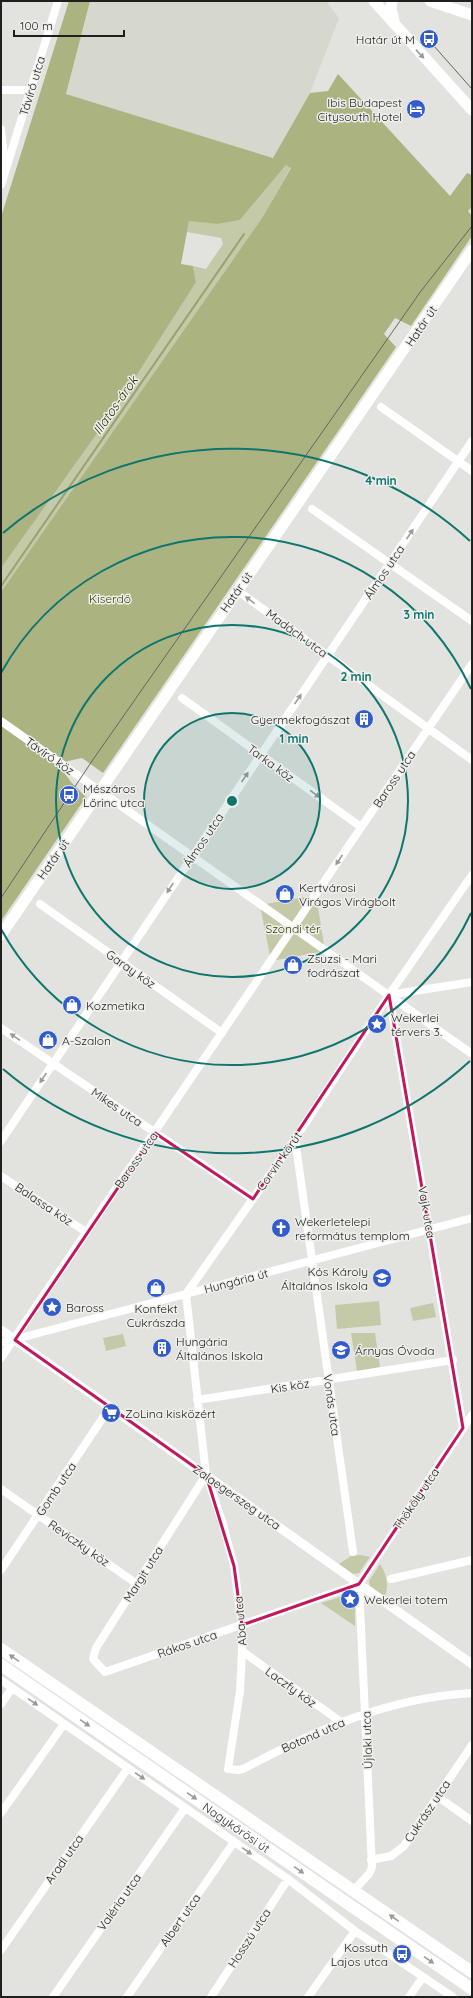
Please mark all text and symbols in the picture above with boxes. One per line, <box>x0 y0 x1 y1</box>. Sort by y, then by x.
scale bar <box>14 12 124 38</box>
text: 100 m <box>20 18 53 33</box>
bus stop icon: Határ út M <box>418 28 440 50</box>
place label: Határ út M <box>356 32 415 47</box>
one-way arrow <box>416 49 425 59</box>
street label: Távíró utca <box>16 54 48 118</box>
place label: Ibis Budapest Citysouth Hotel <box>318 95 402 124</box>
hotel icon: Ibis Budapest Citysouth Hotel <box>405 98 427 120</box>
street label: Határ út <box>402 303 440 349</box>
water label: Illatos-árok <box>89 372 142 437</box>
text: 4 min <box>365 473 397 488</box>
one-way arrow <box>406 528 413 539</box>
street label: Álmos utca <box>360 542 408 602</box>
street label: Határ út <box>217 569 255 615</box>
park label: Kiserdő <box>89 591 131 606</box>
one-way arrow <box>245 596 256 604</box>
street label: Madách utca <box>263 606 331 660</box>
text: 3 min <box>404 607 434 622</box>
text: 2 min <box>340 669 372 684</box>
one-way arrow <box>294 694 302 705</box>
building icon: Gyermekfogászat <box>353 708 375 730</box>
place label: Gyermekfogászat <box>251 712 350 727</box>
text: 1 min <box>279 731 309 746</box>
street label: Távíró köz <box>23 734 78 778</box>
street label: Tarka köz <box>245 741 298 785</box>
street label: Baross utca <box>369 748 419 810</box>
one-way arrow <box>241 772 249 782</box>
place label: Mészáros Lőrinc utca <box>83 781 145 810</box>
bus stop icon: Mészáros Lőrinc utca <box>58 784 80 806</box>
one-way arrow <box>309 790 320 798</box>
centre of rings <box>225 794 239 808</box>
street label: Álmos utca <box>179 810 227 870</box>
street label: Határ út <box>34 836 72 882</box>
one-way arrow <box>336 854 343 866</box>
place label: Kertvárosi Virágos Virágbolt <box>299 880 396 909</box>
one-way arrow <box>166 883 174 893</box>
shop icon: Kertvárosi Virágos Virágbolt <box>274 883 296 905</box>
park label: Szondi tér <box>265 921 321 936</box>
street label: Garay köz <box>103 947 159 992</box>
place label: Zsuzsi - Mari fodrászat <box>307 951 377 980</box>
shop icon: Zsuzsi - Mari fodrászat <box>282 954 304 976</box>
shop icon: Kozmetika <box>61 994 83 1016</box>
place label: Kozmetika <box>86 998 145 1013</box>
place label: Wekerlei térvers 3. <box>391 1010 442 1039</box>
place icon: Wekerlei térvers 3. <box>366 1013 388 1035</box>
shop icon: A-Szalon <box>37 1029 59 1051</box>
one-way arrow <box>10 1033 21 1041</box>
place label: A-Szalon <box>62 1033 111 1048</box>
one-way arrow <box>39 1072 47 1083</box>
street label: Mikes utca <box>88 1084 146 1130</box>
street label: Baross utca <box>111 1129 161 1191</box>
street label: Corvin körút <box>253 1129 305 1193</box>
street label: Balassa köz <box>12 1179 76 1229</box>
street label: Vajk utca <box>415 1185 439 1239</box>
place label: Wekerletelepi református templom <box>295 1214 410 1243</box>
church icon: Wekerletelepi református templom <box>270 1217 292 1239</box>
place label: Kós Károly Általános Iskola <box>281 1264 368 1293</box>
street label: Hungária út <box>202 1265 270 1297</box>
school or university icon: Kós Károly Általános Iskola <box>371 1267 393 1289</box>
shop icon: Konfekt Cukrászda <box>145 1277 167 1299</box>
place icon: Baross <box>41 1296 63 1318</box>
place label: Baross <box>66 1300 104 1315</box>
place label: Konfekt Cukrászda <box>127 1301 185 1330</box>
place label: Hungária Általános Iskola <box>176 1334 263 1363</box>
building icon: Hungária Általános Iskola <box>151 1337 173 1359</box>
school or university icon: Árnyas Óvoda <box>330 1339 352 1361</box>
place label: Árnyas Óvoda <box>355 1343 435 1358</box>
street label: Vonás utca <box>320 1373 344 1437</box>
street label: Kis köz <box>270 1376 311 1396</box>
supermarket icon: ZoLina kisközért <box>100 1402 122 1424</box>
place label: ZoLina kisközért <box>125 1406 216 1421</box>
street label: Gomb utca <box>33 1459 79 1519</box>
street label: Zalaegerszeg utca <box>190 1461 284 1533</box>
street label: Thököly utca <box>390 1465 442 1533</box>
street label: Reviczky köz <box>45 1516 113 1570</box>
street label: Margit utca <box>120 1543 166 1605</box>
place icon: Wekerlei totem <box>339 1588 361 1610</box>
place label: Wekerlei totem <box>364 1592 448 1607</box>
street label: Aba utca <box>230 1595 250 1647</box>
street label: Rákos utca <box>155 1627 219 1661</box>
one-way arrow <box>8 1654 19 1661</box>
street label: Laczfy köz <box>263 1663 320 1711</box>
one-way arrow <box>28 1698 39 1706</box>
street label: Újlaki utca <box>358 1711 376 1769</box>
street label: Botond utca <box>279 1714 347 1756</box>
one-way arrow <box>80 1719 90 1727</box>
one-way arrow <box>135 1772 145 1780</box>
street label: Cukrász utca <box>401 1777 453 1845</box>
one-way arrow <box>187 1792 197 1800</box>
street label: Nagykőrösi út <box>200 1799 273 1855</box>
street label: Aradi utca <box>42 1831 86 1887</box>
one-way arrow <box>241 1847 252 1855</box>
one-way arrow <box>294 1866 304 1874</box>
street label: Valéria utca <box>94 1870 144 1934</box>
street label: Albert utca <box>156 1891 204 1949</box>
street label: Hosszú utca <box>224 1906 274 1970</box>
one-way arrow <box>389 1914 399 1922</box>
place label: Kossuth Lajos utca <box>331 1940 388 1969</box>
bus stop icon: Kossuth Lajos utca <box>391 1943 413 1965</box>
one-way arrow <box>424 1956 434 1964</box>

